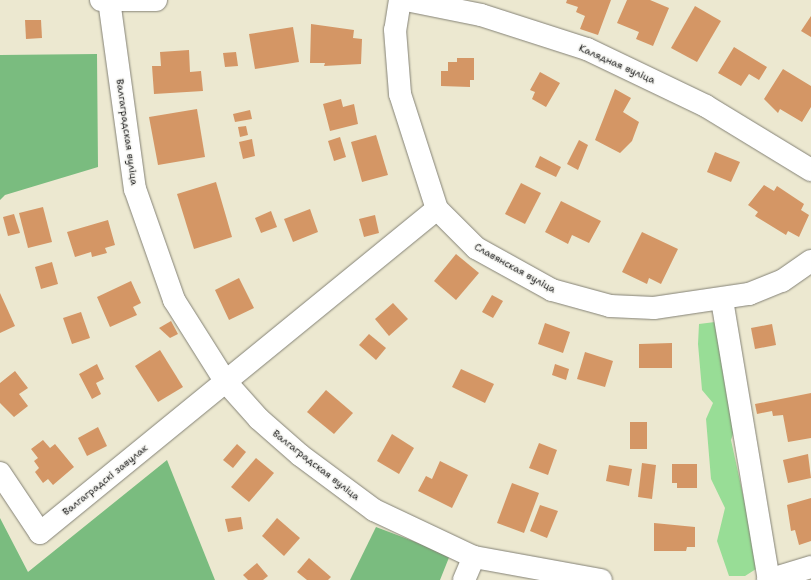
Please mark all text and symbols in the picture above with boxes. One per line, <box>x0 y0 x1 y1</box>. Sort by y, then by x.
street label: Калядная вуліца <box>577 42 657 86</box>
street label: Валгаградская вуліца <box>114 78 140 186</box>
street label: Славянская вуліца <box>472 241 558 295</box>
street label: Валгаградская вуліца <box>270 427 362 503</box>
street label: Валгаградскі завулак <box>60 442 150 518</box>

